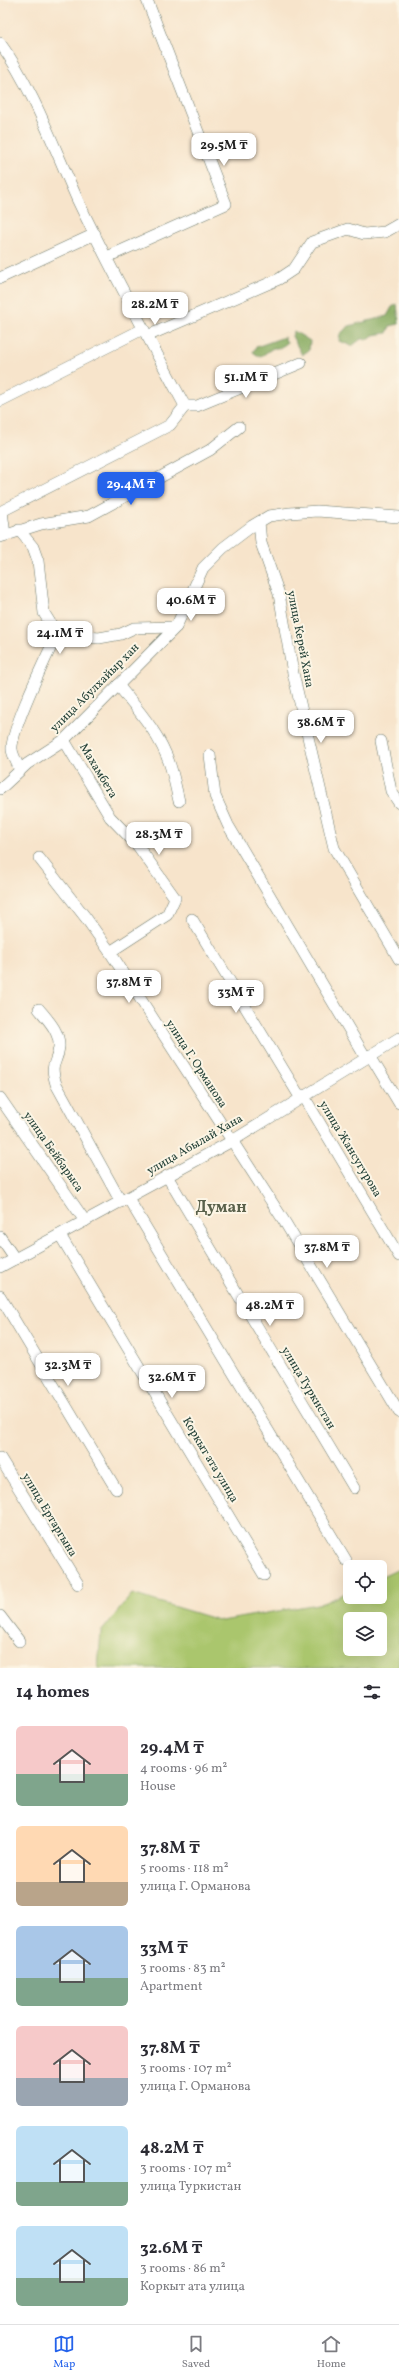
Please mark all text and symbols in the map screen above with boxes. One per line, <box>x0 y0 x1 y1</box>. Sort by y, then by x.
pin: 29.5M ₸ <box>187 133 261 167</box>
text: 29.5M ₸ <box>200 137 248 155</box>
pin: 28.2M ₸ <box>118 292 192 326</box>
text: 28.2M ₸ <box>131 296 179 314</box>
pin: 51.1M ₸ <box>209 365 283 399</box>
text: 51.1M ₸ <box>224 369 268 387</box>
pin: 29.4M ₸ <box>94 472 168 506</box>
text: 29.4M ₸ <box>106 476 156 494</box>
pin: 40.6M ₸ <box>154 588 228 622</box>
street label: улица Керей Хана <box>283 589 317 689</box>
text: 40.6M ₸ <box>166 592 216 610</box>
pin: 24.1M ₸ <box>23 621 97 655</box>
text: 24.1M ₸ <box>36 625 84 643</box>
street label: улица Абулхайыр хан <box>47 640 143 736</box>
pin: 38.6M ₸ <box>284 710 358 744</box>
text: 38.6M ₸ <box>297 714 345 732</box>
street label: Махамбета <box>75 741 121 801</box>
pin: 28.3M ₸ <box>122 822 196 856</box>
text: 28.3M ₸ <box>135 826 183 844</box>
pin: 37.8M ₸ <box>92 970 166 1004</box>
text: 37.8M ₸ <box>106 974 152 992</box>
pin: 33M ₸ <box>208 980 264 1014</box>
text: 33M ₸ <box>218 984 254 1002</box>
street label: улица Г. Орманова <box>161 1017 231 1111</box>
street label: улица Жансугурова <box>315 1098 385 1200</box>
street label: улица Бейбарыса <box>19 1109 87 1195</box>
street label: улица Абылай Хана <box>144 1111 246 1179</box>
district label: Думан <box>195 1197 247 1219</box>
pin: 37.8M ₸ <box>290 1235 364 1269</box>
text: 37.8M ₸ <box>304 1239 350 1257</box>
pin: 48.2M ₸ <box>233 1293 307 1327</box>
text: 48.2M ₸ <box>246 1297 294 1315</box>
street label: улица Туркистан <box>277 1344 339 1432</box>
pin: 32.3M ₸ <box>31 1353 105 1387</box>
text: 32.3M ₸ <box>44 1357 92 1375</box>
pin: 32.6M ₸ <box>135 1365 209 1399</box>
text: 32.6M ₸ <box>148 1369 196 1387</box>
street label: Коркыт ата улица <box>178 1414 242 1506</box>
street label: улица Ертаргына <box>18 1470 80 1560</box>
map controls <box>343 1560 387 1656</box>
button: locate <box>343 1560 387 1604</box>
button: layers <box>343 1612 387 1656</box>
text: 14 homes <box>16 1681 90 1704</box>
icon: filters <box>361 1681 383 1703</box>
text: 29.4M ₸ <box>140 1737 204 1760</box>
icon: home <box>48 1742 96 1790</box>
text: 4 rooms · 96 m² <box>140 1760 227 1778</box>
text: House <box>140 1778 176 1796</box>
text: 37.8M ₸ <box>140 1837 200 1860</box>
icon: home <box>48 1842 96 1890</box>
text: 5 rooms · 118 m² <box>140 1860 229 1878</box>
text: улица Г. Орманова <box>140 1878 251 1896</box>
text: 33M ₸ <box>140 1937 188 1960</box>
icon: home <box>48 1942 96 1990</box>
text: 3 rooms · 83 m² <box>140 1960 226 1978</box>
text: Apartment <box>140 1978 203 1996</box>
text: 37.8M ₸ <box>140 2037 200 2060</box>
icon: home <box>48 2042 96 2090</box>
text: 3 rooms · 107 m² <box>140 2060 231 2078</box>
text: улица Г. Орманова <box>140 2078 251 2096</box>
text: 48.2M ₸ <box>140 2137 204 2160</box>
icon: home <box>48 2142 96 2190</box>
text: 3 rooms · 107 m² <box>140 2160 231 2178</box>
text: улица Туркистан <box>140 2178 241 2196</box>
text: 32.6M ₸ <box>140 2237 203 2260</box>
icon: home <box>48 2242 96 2290</box>
text: 3 rooms · 86 m² <box>140 2260 225 2278</box>
text: Коркыт ата улица <box>140 2278 245 2296</box>
tab: Map <box>53 2333 75 2372</box>
tab: Saved <box>182 2333 210 2372</box>
tab: Home <box>317 2333 346 2372</box>

